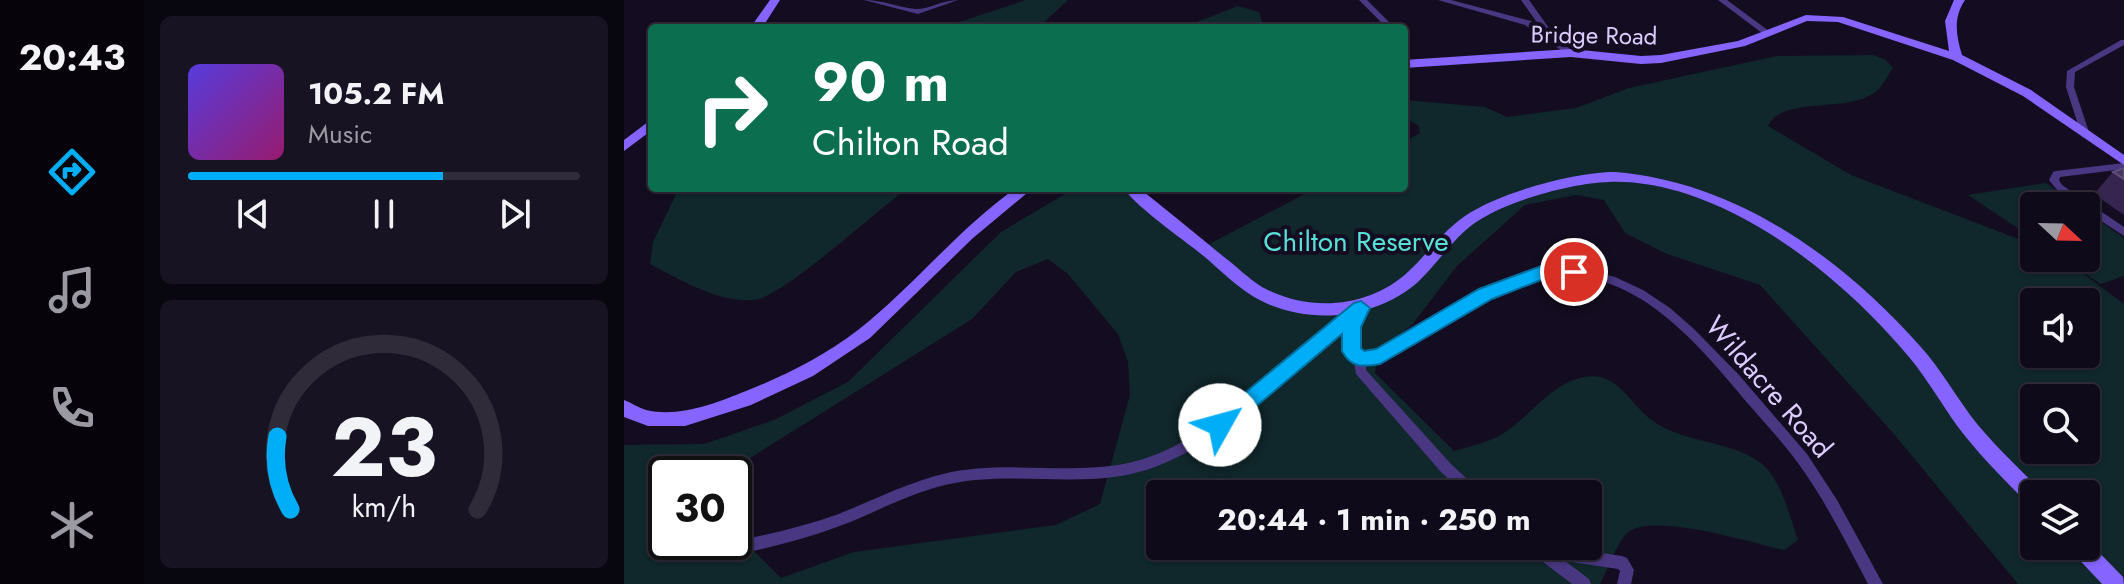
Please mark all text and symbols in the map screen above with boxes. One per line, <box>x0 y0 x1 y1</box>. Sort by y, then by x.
street label: Bridge Road <box>1530 16 1658 54</box>
text: 20:43 <box>19 31 125 83</box>
text: 90 m <box>812 41 949 122</box>
icon: right <box>680 56 784 160</box>
text: 105.2 FM <box>308 72 444 115</box>
text: Music <box>308 115 372 153</box>
text: Chilton Road <box>812 116 1009 168</box>
icon: directions <box>44 144 100 200</box>
icon: previous <box>231 192 275 236</box>
icon: pause <box>362 192 406 236</box>
icon: next <box>493 192 537 236</box>
north arrow <box>2020 192 2100 272</box>
map controls <box>2020 192 2100 560</box>
park label: Chilton Reserve <box>1263 221 1449 262</box>
pin <box>1540 238 1608 306</box>
icon: arrive <box>1552 250 1596 294</box>
icon: music <box>44 262 100 318</box>
button: sound <box>2020 288 2100 368</box>
street label: Wildacre Road <box>1696 307 1842 467</box>
icon: phone <box>44 380 100 436</box>
position arrow <box>1178 383 1262 467</box>
button: search <box>2020 384 2100 464</box>
text: 23 <box>331 387 437 507</box>
speed limit sign: 30 <box>648 456 752 560</box>
button: layers <box>2020 480 2100 560</box>
text: km/h <box>352 486 416 528</box>
icon: climate <box>44 497 100 553</box>
text: 20:44 · 1 min · 250 m <box>1217 498 1531 541</box>

